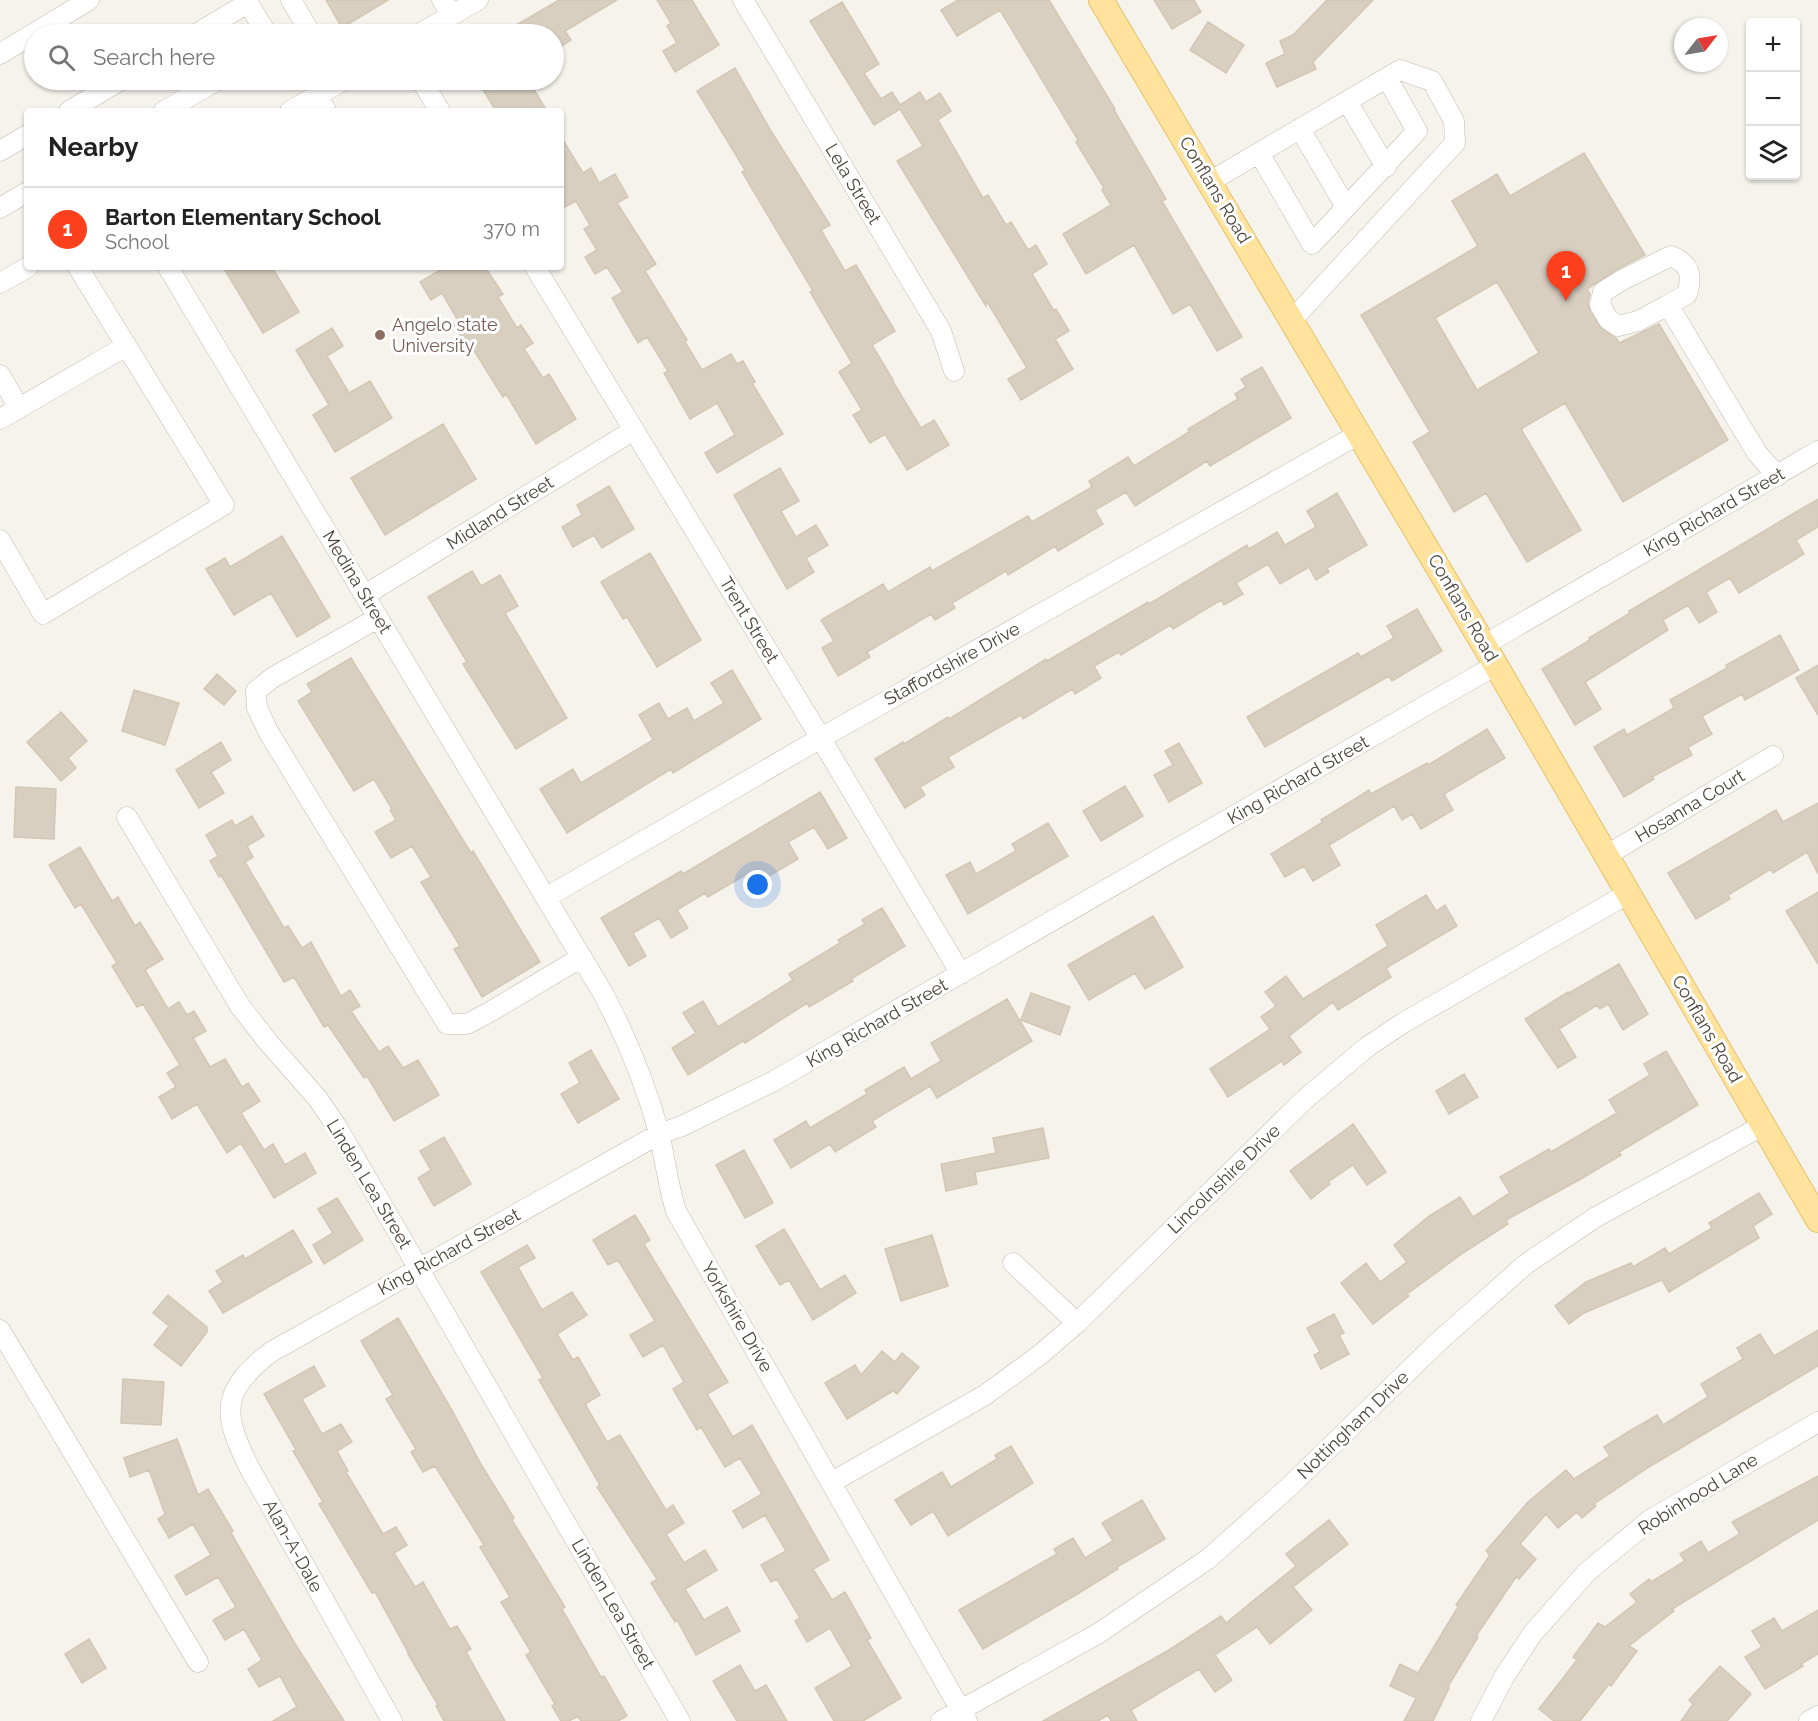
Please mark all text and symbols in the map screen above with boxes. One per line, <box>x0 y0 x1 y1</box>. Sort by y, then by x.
north arrow <box>1674 18 1728 72</box>
map controls <box>1746 18 1800 180</box>
button: + <box>1746 18 1800 72</box>
search box <box>24 24 564 90</box>
icon: search <box>45 41 78 74</box>
text: Search here <box>93 44 215 70</box>
button: − <box>1746 72 1800 126</box>
button: layers <box>1746 126 1800 180</box>
text: Nearby <box>48 132 138 162</box>
street label: Conflans Road <box>1175 133 1256 247</box>
street label: Lela Street <box>821 140 886 228</box>
text: Barton Elementary School <box>105 204 381 230</box>
text: 1 <box>63 217 72 241</box>
text: 370 m <box>483 217 540 241</box>
text: School <box>105 230 169 254</box>
pin: 1 <box>1546 252 1586 301</box>
place label: Angelo state University <box>392 314 498 356</box>
marker: Angelo state University <box>373 328 387 342</box>
street label: King Richard Street <box>1640 463 1788 560</box>
street label: Midland Street <box>443 471 557 554</box>
street label: Medina Street <box>319 527 396 637</box>
street label: Conflans Road <box>1424 550 1503 665</box>
street label: Trent Street <box>715 573 783 667</box>
street label: Staffordshire Drive <box>880 617 1024 710</box>
street label: King Richard Street <box>1224 731 1372 828</box>
street label: Hosanna Court <box>1631 765 1748 846</box>
your location <box>743 870 772 899</box>
street label: Conflans Road <box>1668 971 1747 1086</box>
street label: King Richard Street <box>803 974 951 1071</box>
street label: Linden Lea Street <box>323 1115 416 1252</box>
street label: Lincolnshire Drive <box>1163 1119 1285 1238</box>
street label: King Richard Street <box>374 1204 523 1299</box>
street label: Yorkshire Drive <box>697 1258 778 1376</box>
street label: Nottingham Drive <box>1293 1366 1413 1483</box>
street label: Robinhood Lane <box>1634 1448 1762 1539</box>
street label: Alan-A-Dale <box>259 1496 328 1596</box>
street label: Linden Lea Street <box>568 1535 659 1673</box>

